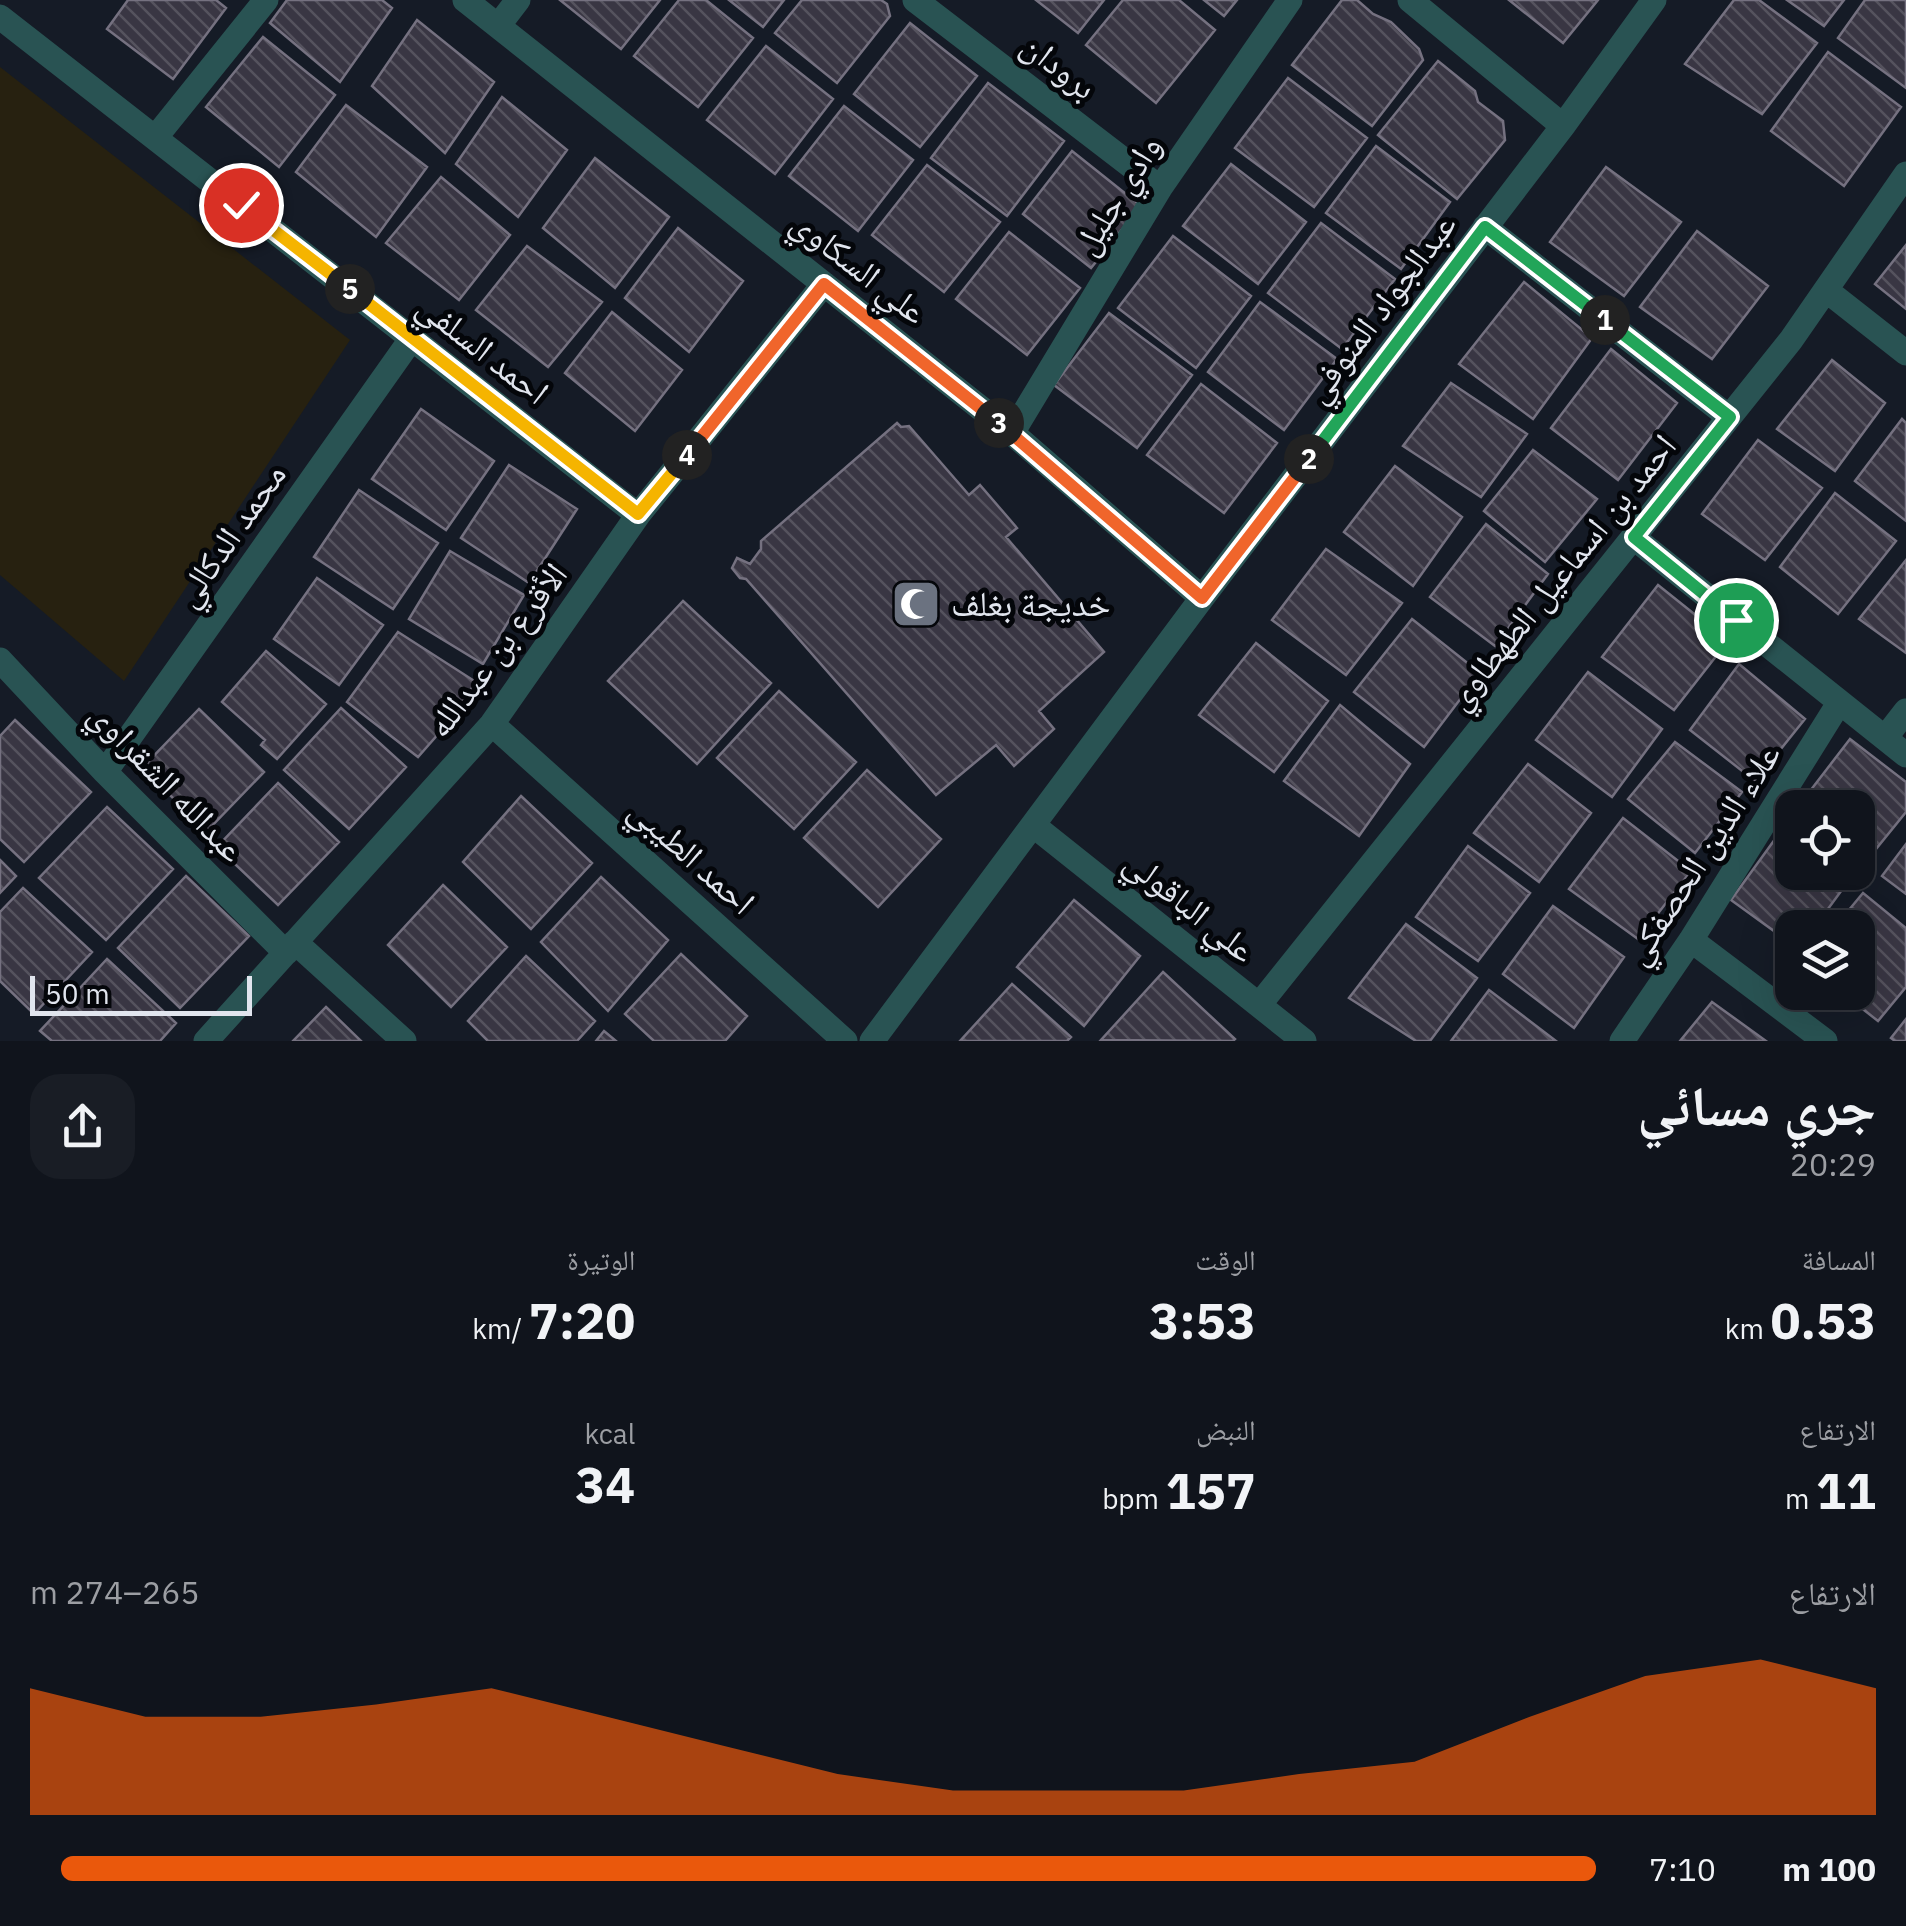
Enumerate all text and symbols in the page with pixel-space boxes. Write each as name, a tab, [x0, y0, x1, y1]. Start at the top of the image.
street label: برودان	[1013, 21, 1107, 109]
street label: وادي جليل	[1061, 126, 1176, 266]
pin	[199, 163, 284, 248]
icon: check	[214, 178, 269, 233]
street label: علي السكاوي	[779, 199, 937, 338]
street label: عبدالجواد المنوفي	[1293, 203, 1470, 415]
pin: 5	[325, 264, 375, 314]
text: 5	[342, 270, 358, 307]
street label: احمد السلفي	[405, 282, 559, 419]
pin: 1	[1580, 295, 1630, 345]
text: 1	[1597, 301, 1613, 338]
pin: 3	[974, 398, 1024, 448]
text: 3	[991, 404, 1007, 441]
street label: احمد بن اسماعيل الطهطاوي	[1435, 424, 1690, 722]
pin: 4	[662, 430, 712, 480]
pin: 2	[1284, 434, 1334, 484]
text: 4	[679, 436, 695, 473]
text: 2	[1301, 440, 1317, 477]
street label: محمد الدكالي	[163, 453, 300, 619]
street label: الأقرع بن عبدالله	[415, 553, 577, 746]
mosque icon: خديجة بغلف	[890, 578, 942, 630]
pin	[1694, 578, 1779, 663]
place label: خديجة بغلف	[951, 580, 1111, 626]
icon: arrive	[1709, 593, 1764, 648]
street label: عبدالله الشقراوي	[75, 691, 256, 875]
street label: علاء الدين الحصفكي	[1612, 734, 1795, 976]
street label: احمد الطيبي	[616, 786, 765, 928]
map controls	[1775, 790, 1875, 1010]
button: locate	[1775, 790, 1875, 890]
street label: علي الباقولي	[1112, 838, 1266, 977]
button: layers	[1775, 910, 1875, 1010]
scale bar	[30, 971, 252, 1016]
text: 50 m	[45, 975, 110, 1012]
text: جري مسائي	[1637, 1070, 1876, 1141]
button: share	[30, 1074, 135, 1179]
text: 20:29	[1790, 1143, 1876, 1185]
text: الوتيرة	[567, 1241, 635, 1278]
text: الوقت	[1195, 1241, 1256, 1278]
text: المسافة	[1802, 1241, 1876, 1278]
text: 7:20	[529, 1288, 635, 1353]
text: 3:53	[1149, 1288, 1256, 1353]
text: 0.53	[1771, 1288, 1876, 1353]
text: /km	[472, 1310, 529, 1347]
text: km	[1725, 1310, 1771, 1347]
text: النبض	[1196, 1411, 1256, 1448]
text: الارتفاع	[1800, 1411, 1876, 1448]
text: kcal	[584, 1415, 635, 1452]
text: 34	[575, 1452, 635, 1517]
text: 157	[1166, 1458, 1256, 1523]
text: 11	[1816, 1458, 1876, 1523]
text: bpm	[1102, 1480, 1166, 1517]
text: m	[1785, 1480, 1816, 1517]
text: 265–274 m	[30, 1571, 200, 1613]
text: الارتفاع	[1789, 1572, 1876, 1614]
text: 7:10	[1649, 1848, 1716, 1890]
text: 100 m	[1782, 1848, 1876, 1890]

